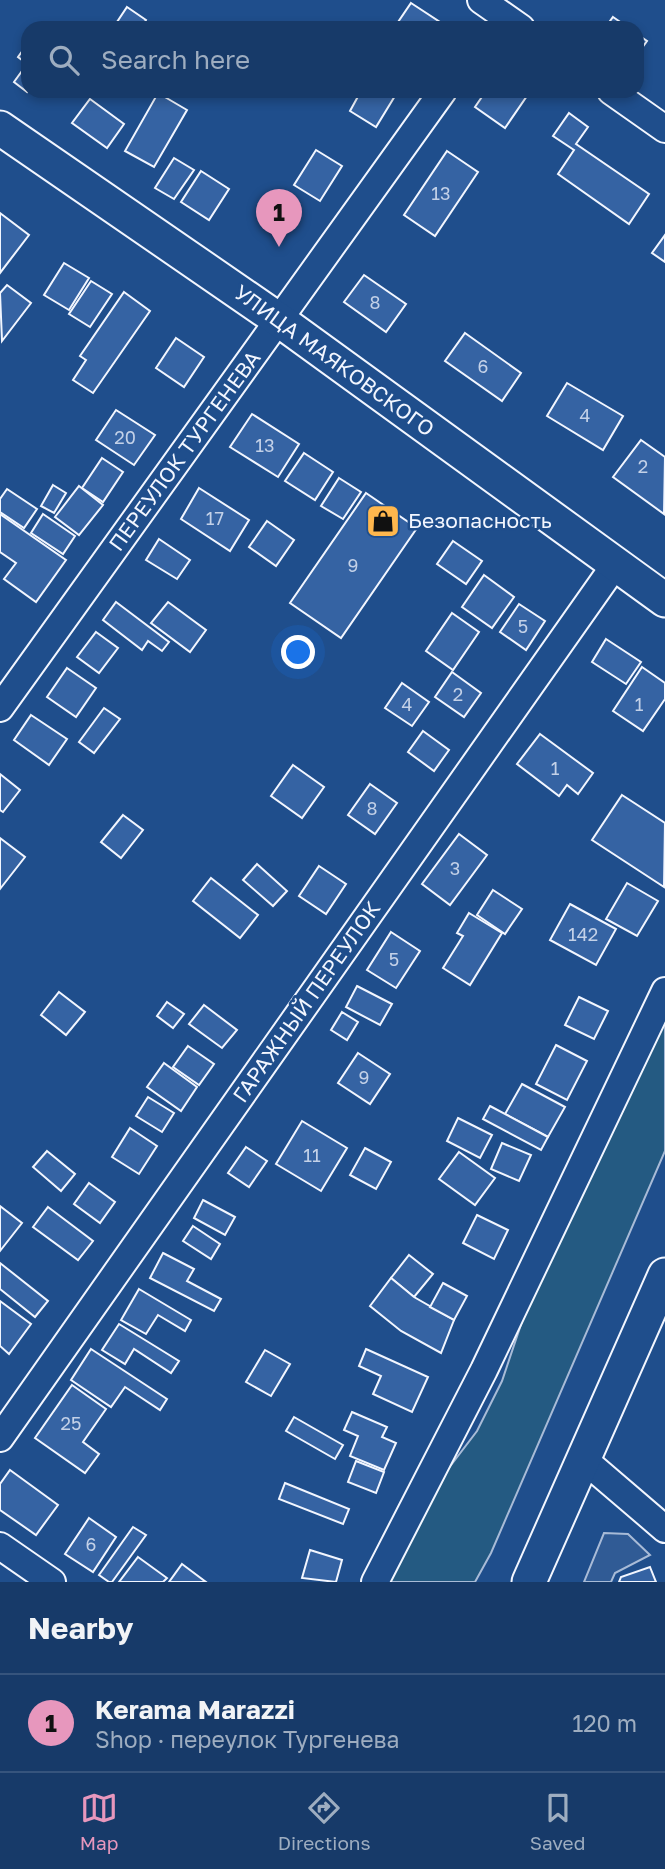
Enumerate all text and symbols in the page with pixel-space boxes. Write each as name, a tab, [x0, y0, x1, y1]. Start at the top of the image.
search box	[21, 21, 644, 98]
icon: search	[45, 41, 83, 79]
text: Search here	[101, 44, 250, 75]
house number: 13	[431, 182, 451, 204]
pin: 1	[256, 189, 302, 247]
street label: УЛИЦА МАЯКОВСКОГО	[229, 279, 440, 442]
house number: 8	[370, 291, 380, 313]
street label: ПЕРЕУЛОК ТУРГЕНЕВА	[103, 345, 266, 556]
house number: 6	[478, 355, 488, 377]
house number: 4	[580, 404, 591, 426]
house number: 20	[114, 426, 136, 448]
house number: 13	[255, 434, 275, 456]
house number: 2	[638, 455, 648, 477]
shop icon: Безопасность	[364, 502, 402, 540]
house number: 17	[206, 507, 224, 529]
place label: Безопасность	[408, 507, 552, 533]
house number: 9	[348, 554, 358, 576]
house number: 5	[518, 615, 528, 637]
your location	[281, 635, 315, 669]
house number: 2	[453, 683, 463, 705]
house number: 4	[402, 693, 413, 715]
house number: 1	[635, 693, 644, 715]
house number: 1	[551, 757, 560, 779]
house number: 8	[367, 797, 377, 819]
house number: 3	[450, 857, 460, 879]
street label: ГАРАЖНЫЙ ПЕРЕУЛОК	[227, 896, 386, 1107]
house number: 142	[568, 923, 598, 945]
house number: 5	[389, 948, 399, 970]
house number: 9	[359, 1066, 369, 1088]
house number: 11	[303, 1144, 321, 1166]
house number: 25	[61, 1412, 81, 1434]
house number: 6	[86, 1533, 96, 1555]
text: Nearby	[28, 1610, 133, 1646]
text: Kerama Marazzi	[95, 1694, 295, 1725]
text: 1	[45, 1709, 57, 1737]
text: 120 m	[572, 1709, 637, 1737]
text: Shop · переулок Тургенева	[95, 1725, 400, 1753]
tab: Map	[80, 1789, 118, 1854]
tab: Directions	[278, 1789, 371, 1854]
tab: Saved	[530, 1789, 585, 1854]

